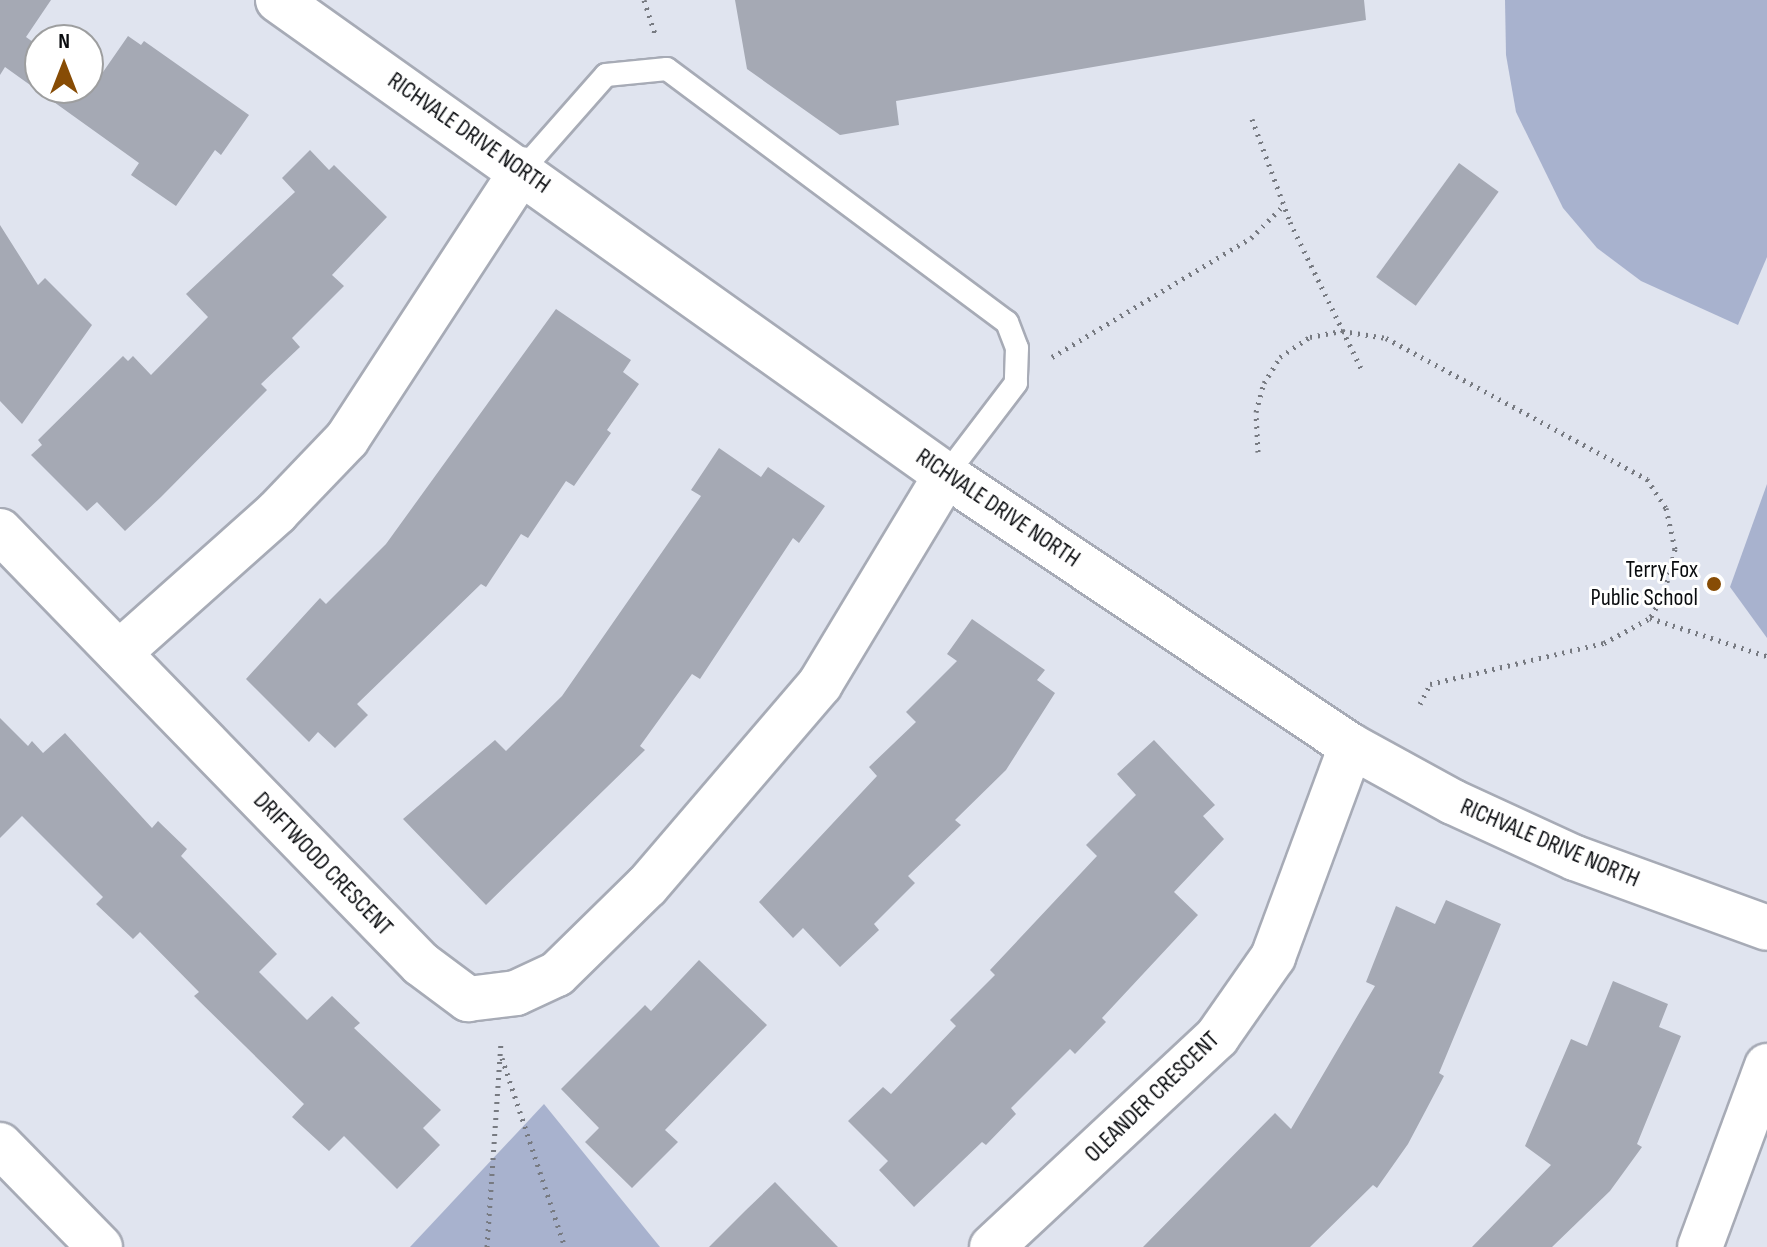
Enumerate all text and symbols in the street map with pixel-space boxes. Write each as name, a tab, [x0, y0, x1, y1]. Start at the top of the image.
north arrow	[24, 24, 104, 104]
text: N	[58, 28, 70, 55]
street label: RICHVALE DRIVE NORTH	[382, 66, 556, 200]
street label: RICHVALE DRIVE NORTH	[910, 442, 1086, 574]
place label: Terry Fox Public School	[1591, 556, 1698, 612]
marker: Terry Fox Public School	[1705, 575, 1723, 593]
street label: DRIFTWOOD CRESCENT	[247, 786, 399, 942]
street label: RICHVALE DRIVE NORTH	[1456, 792, 1644, 894]
street label: OLEANDER CRESCENT	[1079, 1026, 1225, 1168]

